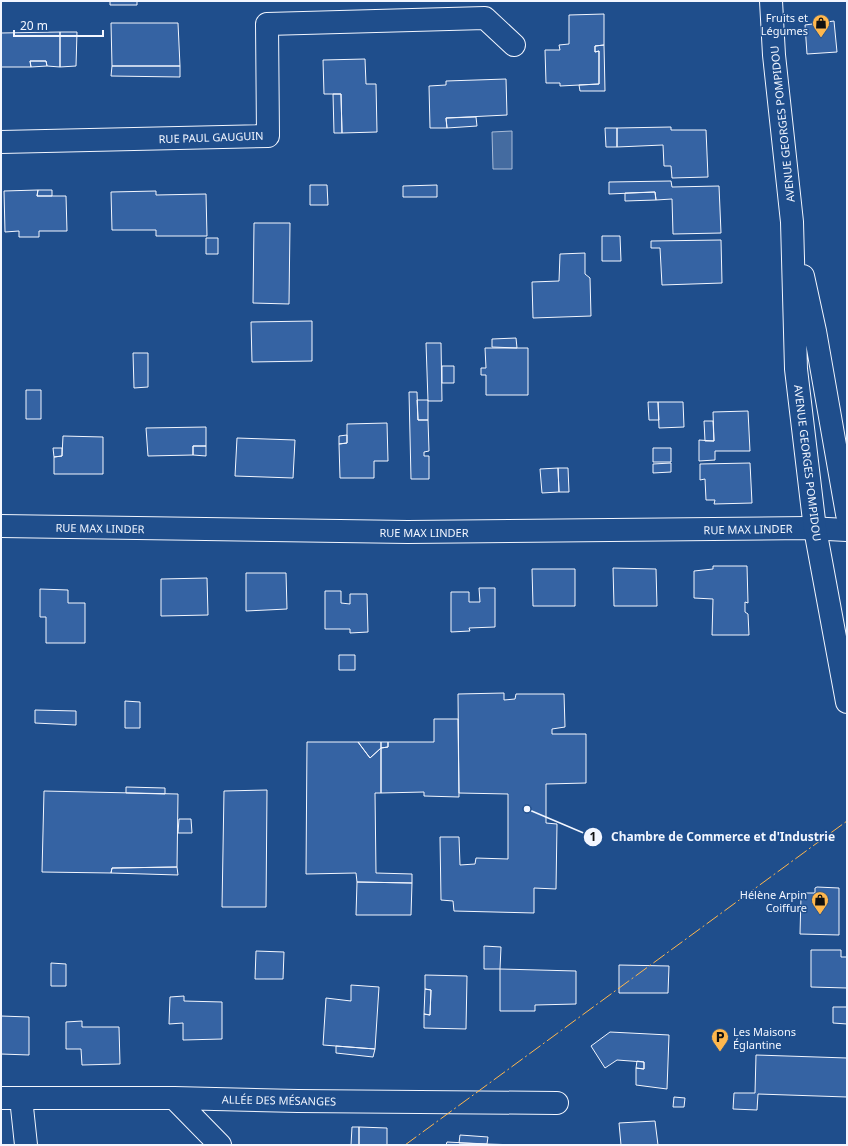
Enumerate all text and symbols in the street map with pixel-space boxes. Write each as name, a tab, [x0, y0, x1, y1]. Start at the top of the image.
place label: Fruits et Légumes	[761, 10, 808, 38]
scale bar	[14, 12, 103, 38]
shop icon: Fruits et Légumes	[811, 13, 831, 38]
text: 20 m	[20, 17, 48, 34]
street label: AVENUE GEORGES POMPIDOU	[766, 45, 798, 203]
street label: RUE PAUL GAUGUIN	[158, 128, 264, 146]
street label: AVENUE GEORGES POMPIDOU	[791, 384, 825, 542]
street label: RUE MAX LINDER	[55, 520, 145, 536]
street label: RUE MAX LINDER	[703, 521, 793, 537]
street label: RUE MAX LINDER	[379, 525, 469, 540]
callout: Chambre de Commerce et d'Industrie	[583, 825, 843, 849]
text: 1	[590, 828, 596, 845]
text: Chambre de Commerce et d'Industrie	[611, 828, 835, 845]
place label: Hélène Arpin Coiffure	[740, 887, 807, 915]
shop icon: Hélène Arpin Coiffure	[810, 890, 830, 915]
place label: Les Maisons Églantine	[733, 1024, 796, 1052]
parking icon: Les Maisons Églantine	[710, 1027, 730, 1052]
street label: ALLÉE DES MÉSANGES	[222, 1092, 336, 1108]

